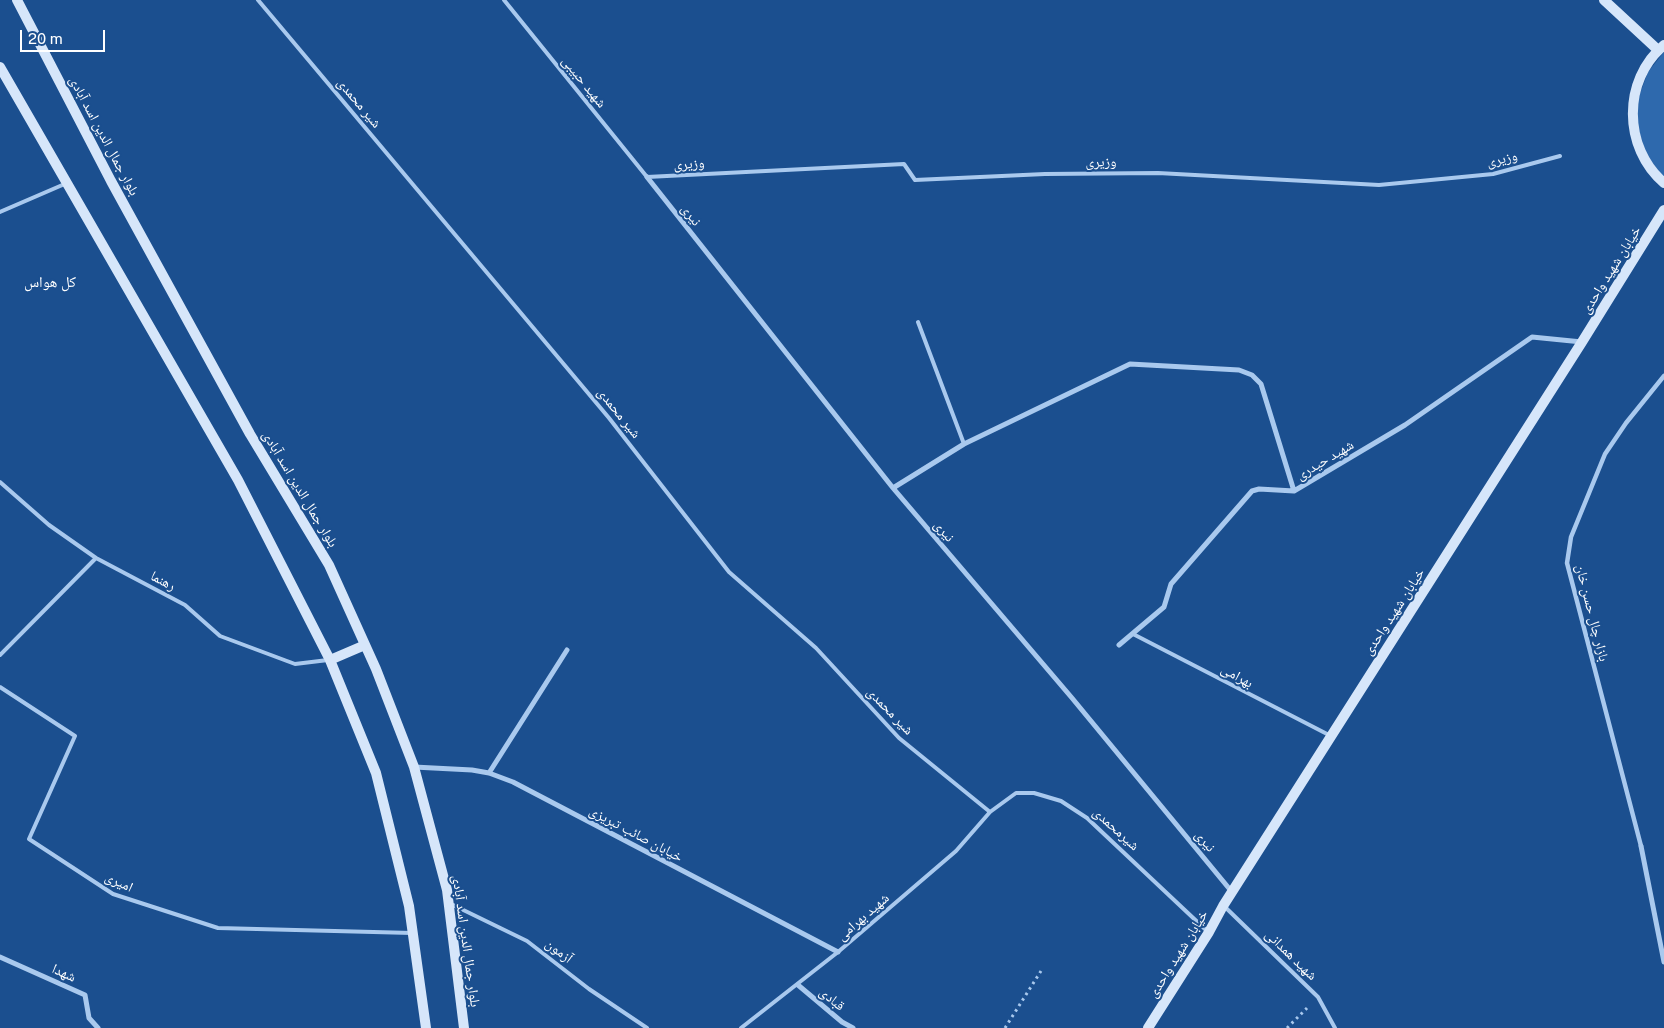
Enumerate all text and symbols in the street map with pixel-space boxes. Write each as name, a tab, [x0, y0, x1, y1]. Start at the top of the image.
scale bar	[22, 20, 108, 52]
text: 20 m	[28, 30, 63, 47]
street label: شهید حبیبی	[558, 53, 610, 111]
street label: بلوار جمال الدین اسد آبادی	[65, 73, 143, 199]
street label: شیر محمدی	[333, 75, 385, 131]
street label: وزیری	[1485, 147, 1519, 171]
street label: وزیری	[1085, 153, 1117, 171]
street label: وزیری	[673, 155, 705, 173]
street label: نیری	[677, 201, 705, 229]
street label: خیابان شهید واحدی	[1577, 223, 1645, 317]
district label: کل هواس	[24, 273, 76, 291]
street label: شیر محمدی	[594, 384, 644, 442]
street label: بلوار جمال الدین اسد آبادی	[259, 428, 341, 550]
street label: شهید حیدری	[1293, 436, 1357, 484]
street label: نیری	[930, 517, 958, 545]
street label: بازار چال حسن خان	[1572, 563, 1612, 663]
street label: خیابان شهید واحدی	[1360, 565, 1428, 659]
street label: رهنما	[148, 567, 178, 595]
street label: بهرامی	[1218, 660, 1256, 692]
street label: شیر محمدی	[863, 684, 917, 738]
street label: خیابان صائب تبریزی	[586, 802, 686, 866]
street label: شیرمحمدی	[1089, 804, 1143, 854]
street label: نیری	[1191, 827, 1219, 855]
street label: امیری	[102, 868, 136, 896]
street label: بلوار جمال الدین اسد آبادی	[448, 874, 484, 1008]
street label: شهید بهرامی	[833, 890, 893, 944]
street label: خیابان شهید واحدی	[1144, 907, 1212, 1001]
street label: شهید همدانی	[1261, 926, 1321, 984]
street label: آزمون	[542, 935, 576, 967]
street label: شهدا	[49, 960, 79, 986]
street label: قبادی	[816, 984, 848, 1014]

